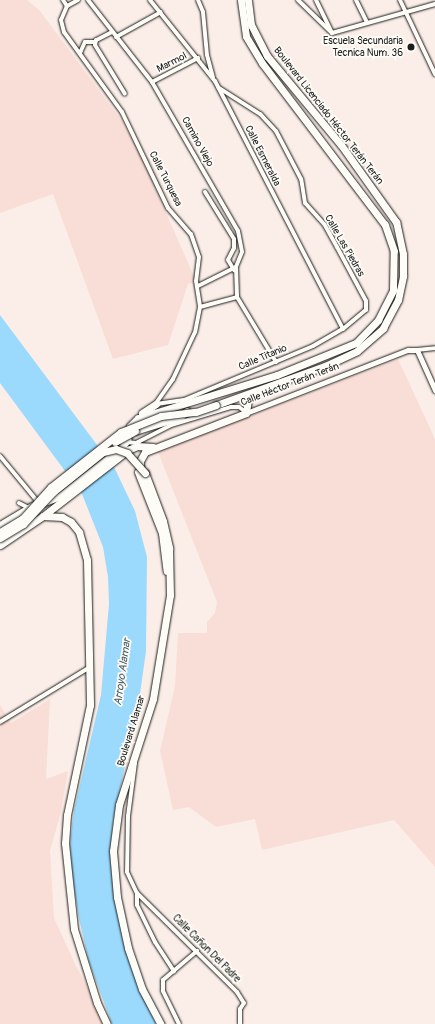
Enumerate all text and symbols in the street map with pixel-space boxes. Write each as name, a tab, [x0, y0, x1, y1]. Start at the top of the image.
place label: Escuela Secundaria Tecnica Num. 36	[323, 35, 403, 58]
marker: Escuela Secundaria Tecnica Num. 36	[406, 42, 416, 52]
street label: Boulevard Licenciado Héctor Terán Terán	[271, 45, 385, 187]
street label: Marmol	[155, 50, 189, 76]
street label: Camino Viejo	[178, 115, 216, 169]
street label: Calle Esmeralda	[242, 124, 282, 188]
street label: Calle Turquesa	[146, 149, 184, 209]
street label: Calle Las Piedras	[321, 213, 367, 279]
street label: Calle Titanio	[237, 342, 289, 374]
street label: Calle Héctor Terán Terán	[239, 361, 341, 409]
water label: Arroyo Alamar	[112, 638, 134, 706]
street label: Boulevard Alamar	[116, 694, 148, 768]
street label: Calle Cañon Del Padre	[170, 913, 242, 985]

